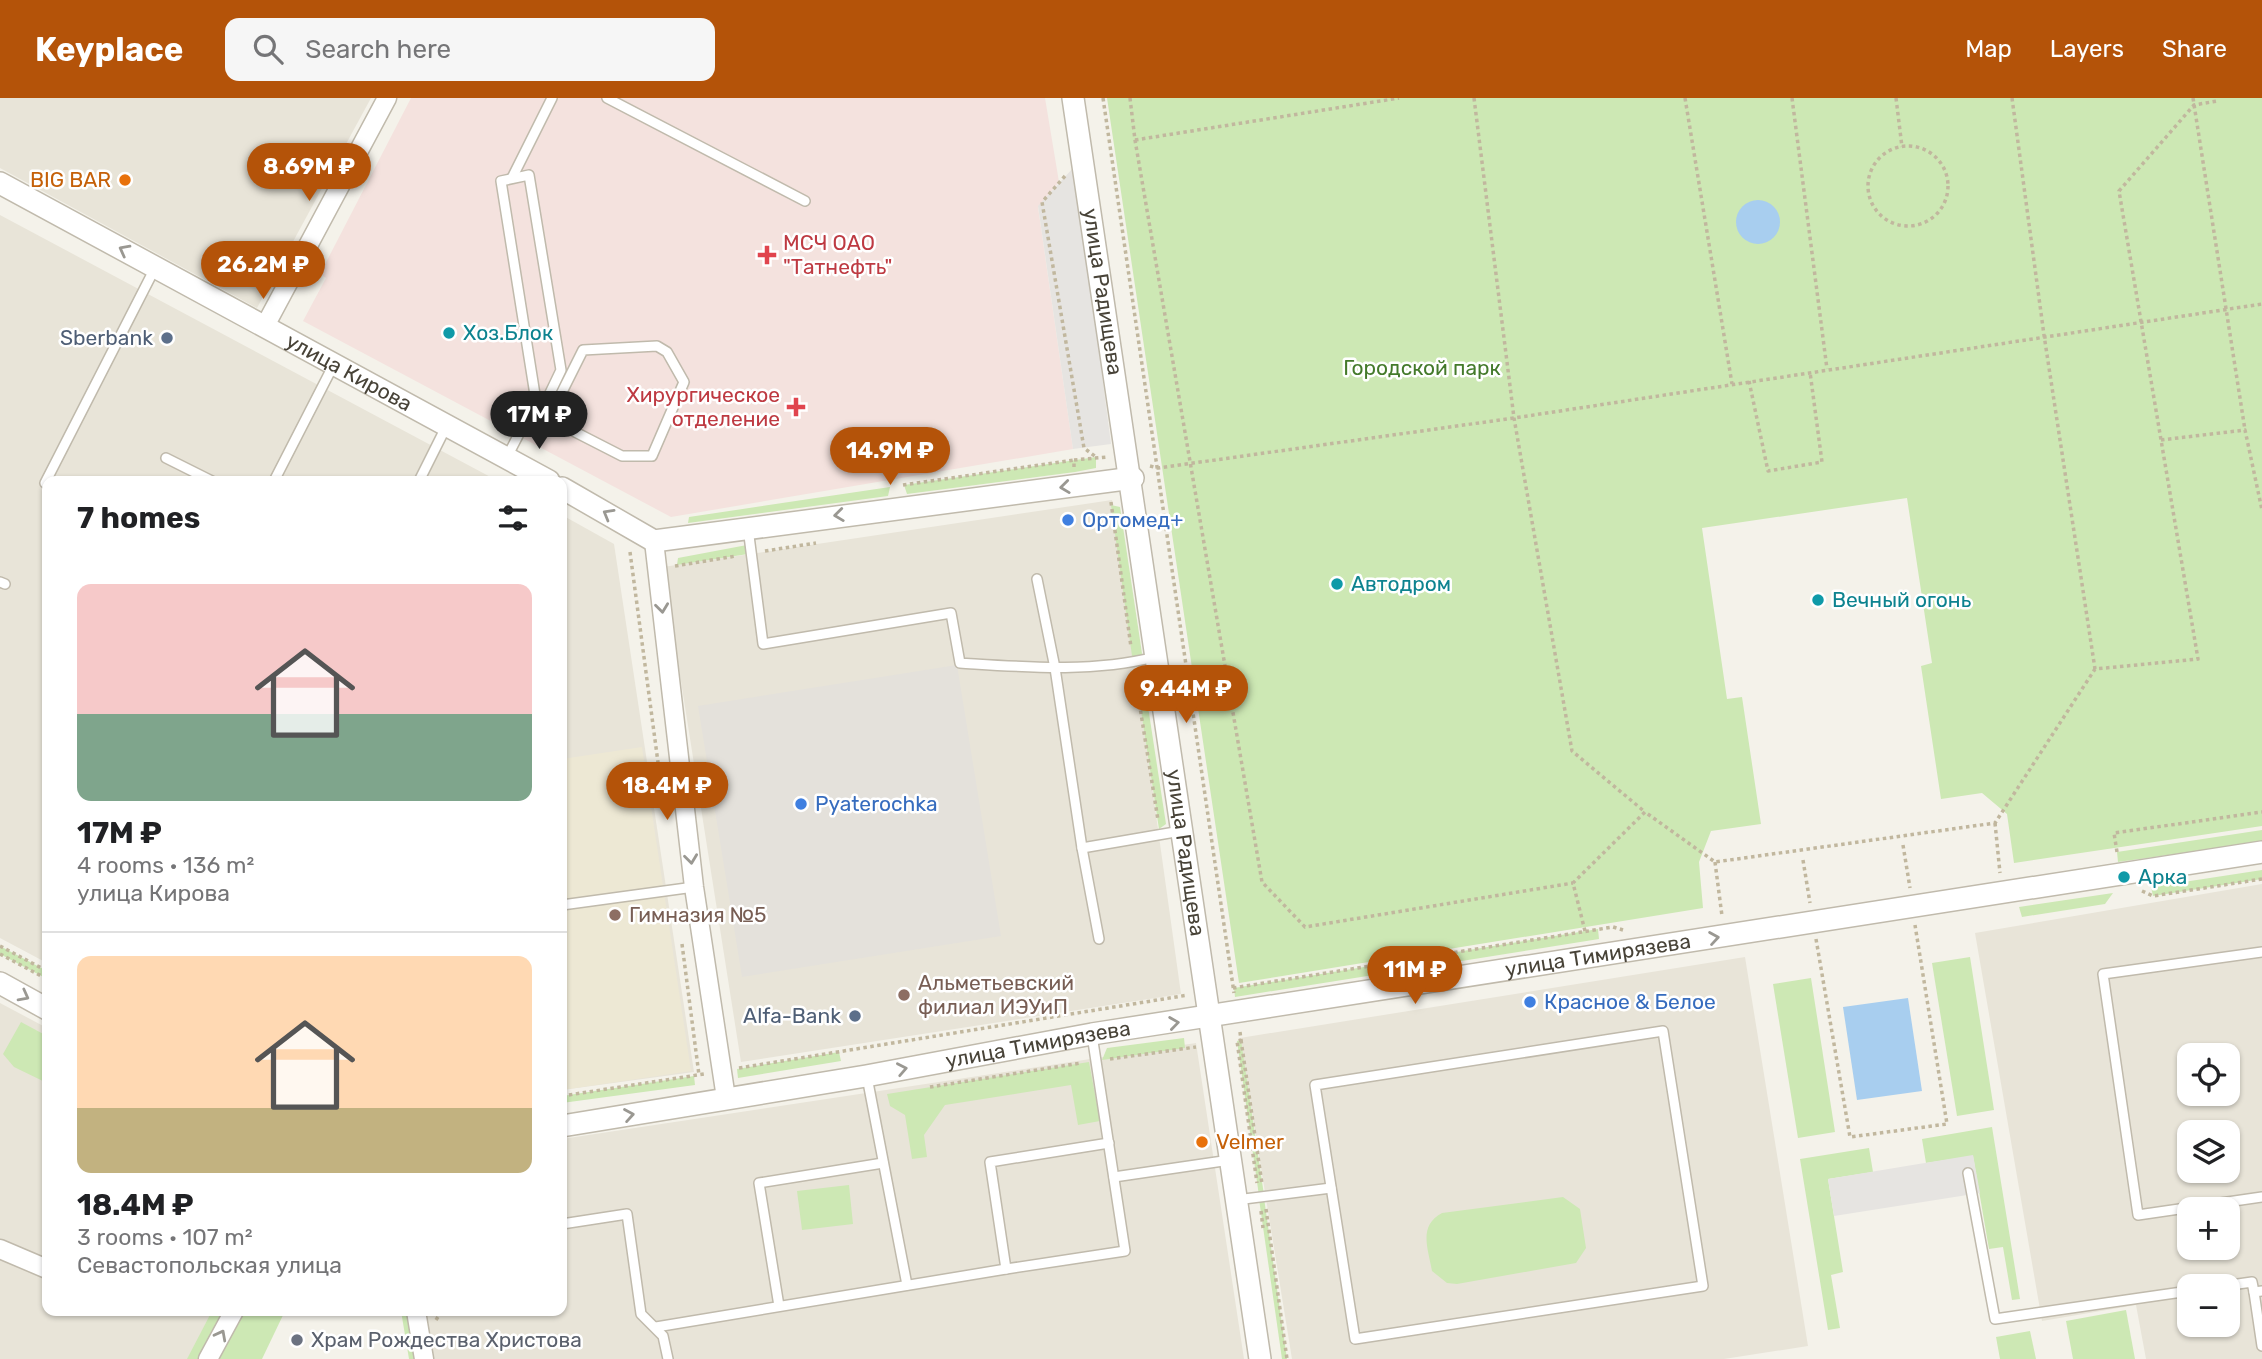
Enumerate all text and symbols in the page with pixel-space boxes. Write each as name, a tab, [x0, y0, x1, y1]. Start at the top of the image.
search box	[225, 18, 715, 81]
text: Keyplace	[35, 30, 183, 69]
icon: search	[249, 30, 287, 68]
text: Search here	[305, 34, 451, 65]
text: Map	[1965, 35, 2012, 63]
text: Layers	[2050, 35, 2124, 63]
text: Share	[2162, 35, 2227, 63]
pin: 8.69M ₽	[244, 144, 374, 203]
text: 8.69M ₽	[263, 152, 355, 180]
place label: BIG BAR	[30, 167, 111, 192]
marker: BIG BAR	[117, 172, 133, 188]
street label: улица Радищева	[1078, 207, 1128, 377]
place label: МСЧ ОАО "Татнефть"	[783, 230, 892, 279]
pin: 26.2M ₽	[198, 242, 328, 301]
one-way arrow	[119, 244, 131, 258]
marker: МСЧ ОАО "Татнефть"	[757, 245, 777, 265]
text: 26.2M ₽	[217, 250, 309, 278]
place label: Хоз.Блок	[463, 320, 553, 345]
place label: Sberbank	[60, 325, 153, 350]
marker: Хоз.Блок	[441, 325, 457, 341]
street label: улица Кирова	[282, 328, 417, 416]
marker: Sberbank	[159, 330, 175, 346]
park label: Городской парк	[1343, 355, 1501, 380]
place label: Хирургическое отделение	[627, 382, 780, 431]
pin: 17M ₽	[490, 392, 588, 451]
marker: Хирургическое отделение	[786, 397, 806, 417]
text: 17M ₽	[506, 400, 572, 428]
pin: 14.9M ₽	[825, 428, 955, 487]
text: 14.9M ₽	[846, 436, 934, 464]
one-way arrow	[1059, 479, 1071, 494]
icon: filters	[494, 499, 532, 537]
text: 7 homes	[77, 500, 200, 536]
one-way arrow	[834, 507, 845, 522]
place label: Ортомед+	[1082, 507, 1183, 532]
one-way arrow	[602, 509, 615, 522]
marker: Ортомед+	[1060, 512, 1076, 528]
place label: Автодром	[1351, 571, 1451, 596]
marker: Автодром	[1329, 576, 1345, 592]
place label: Вечный огонь	[1832, 587, 1971, 612]
marker: Вечный огонь	[1810, 592, 1826, 608]
one-way arrow	[654, 603, 669, 614]
icon: home	[242, 630, 368, 756]
pin: 9.44M ₽	[1121, 666, 1251, 725]
text: 9.44M ₽	[1140, 674, 1232, 702]
pin: 18.4M ₽	[602, 762, 732, 822]
street label: улица Радищева	[1162, 767, 1211, 938]
text: 18.4M ₽	[622, 771, 712, 799]
place label: Pyaterochka	[815, 791, 938, 816]
marker: Pyaterochka	[793, 796, 809, 812]
text: 17M ₽	[77, 815, 162, 851]
text: 4 rooms · 136 m²	[77, 851, 254, 879]
one-way arrow	[684, 853, 699, 864]
place label: Арка	[2138, 864, 2187, 889]
marker: Арка	[2116, 869, 2132, 885]
text: улица Кирова	[77, 879, 230, 907]
place label: Гимназия №5	[629, 902, 767, 927]
marker: Гимназия №5	[607, 907, 623, 923]
street label: улица Тимирязева	[1503, 928, 1692, 982]
one-way arrow	[1708, 931, 1719, 946]
pin: 11M ₽	[1366, 946, 1464, 1006]
text: 11M ₽	[1383, 955, 1447, 983]
place label: Альметьевский филиал ИЭУиП	[918, 970, 1074, 1019]
marker: Альметьевский филиал ИЭУиП	[896, 987, 912, 1003]
one-way arrow	[16, 988, 29, 1001]
place label: Красное & Белое	[1544, 989, 1716, 1014]
marker: Красное & Белое	[1522, 994, 1538, 1010]
icon: home	[242, 1002, 368, 1128]
place label: Alfa-Bank	[743, 1003, 841, 1028]
marker: Alfa-Bank	[847, 1008, 863, 1024]
street label: улица Тимирязева	[943, 1015, 1132, 1073]
one-way arrow	[1168, 1015, 1180, 1030]
map controls	[2177, 1043, 2240, 1337]
button: locate	[2177, 1043, 2240, 1106]
one-way arrow	[896, 1063, 908, 1078]
one-way arrow	[623, 1108, 635, 1123]
button: layers	[2177, 1120, 2240, 1183]
place label: Velmer	[1216, 1129, 1284, 1154]
marker: Velmer	[1194, 1134, 1210, 1150]
text: 18.4M ₽	[77, 1187, 194, 1223]
button: +	[2177, 1197, 2240, 1260]
text: 3 rooms · 107 m²	[77, 1223, 253, 1251]
text: Севастопольская улица	[77, 1251, 342, 1279]
button: −	[2177, 1274, 2240, 1337]
place label: Храм Рождества Христова	[311, 1327, 582, 1352]
one-way arrow	[213, 1330, 226, 1342]
marker: Храм Рождества Христова	[289, 1332, 305, 1348]

